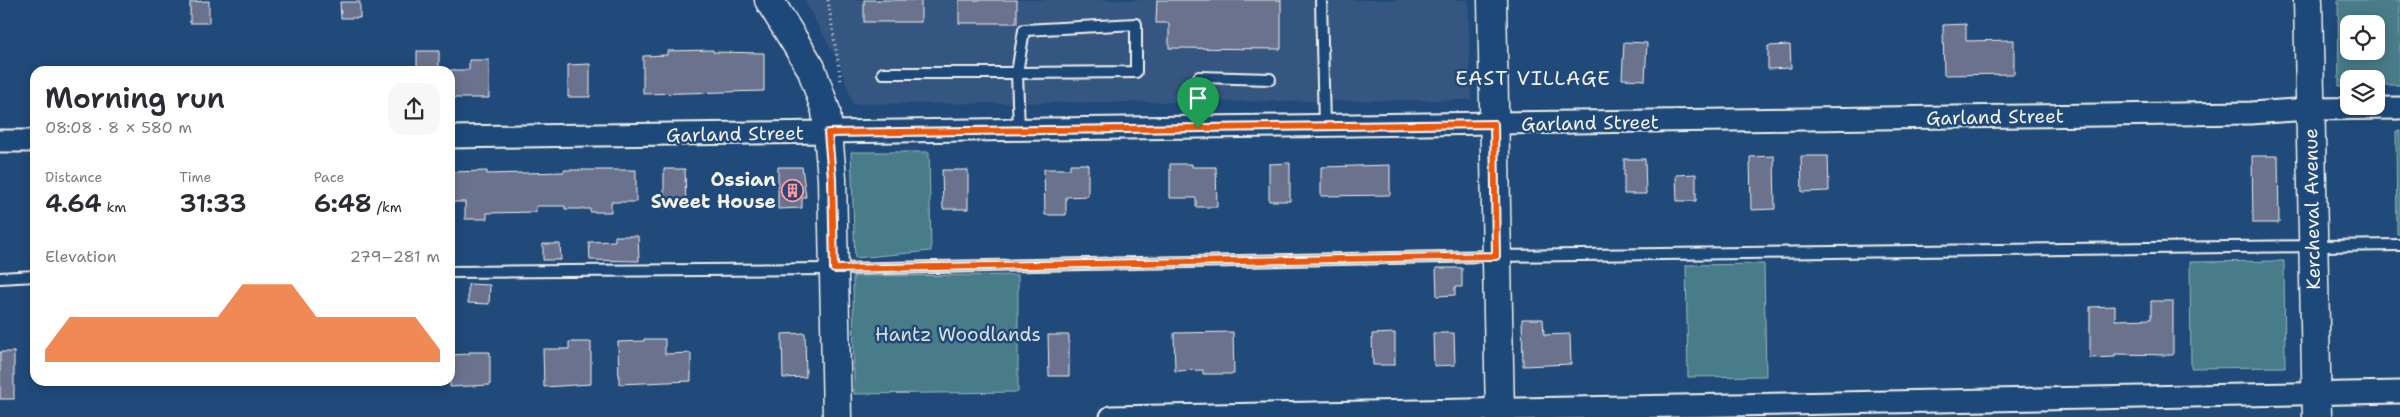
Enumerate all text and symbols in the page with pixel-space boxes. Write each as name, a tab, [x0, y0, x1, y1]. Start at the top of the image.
map controls	[2340, 15, 2385, 115]
button: locate	[2340, 15, 2385, 60]
district label: EAST VILLAGE	[1455, 65, 1611, 91]
button: layers	[2340, 70, 2385, 115]
pin	[1177, 77, 1219, 128]
text: Morning run	[45, 79, 225, 117]
button: share	[388, 83, 440, 135]
icon: arrive	[1184, 84, 1212, 112]
street label: Garland Street	[1926, 103, 2064, 131]
street label: Garland Street	[1521, 109, 1659, 137]
text: 08:08 · 8 × 580 m	[45, 117, 192, 138]
street label: Garland Street	[666, 120, 804, 148]
street label: Kercheval Avenue	[2298, 128, 2326, 290]
place label: Ossian Sweet House	[651, 167, 776, 214]
text: Distance	[45, 168, 102, 186]
text: Time	[179, 168, 211, 186]
text: Pace	[314, 168, 344, 186]
building icon: Ossian Sweet House	[780, 178, 804, 202]
text: 4.64	[45, 186, 102, 220]
text: 31:33	[179, 186, 247, 220]
text: 6:48	[314, 186, 372, 220]
text: km	[102, 198, 126, 216]
text: /km	[372, 198, 402, 216]
text: Elevation	[45, 246, 117, 267]
text: 279–281 m	[350, 246, 440, 267]
park label: Hantz Woodlands	[875, 322, 1041, 347]

